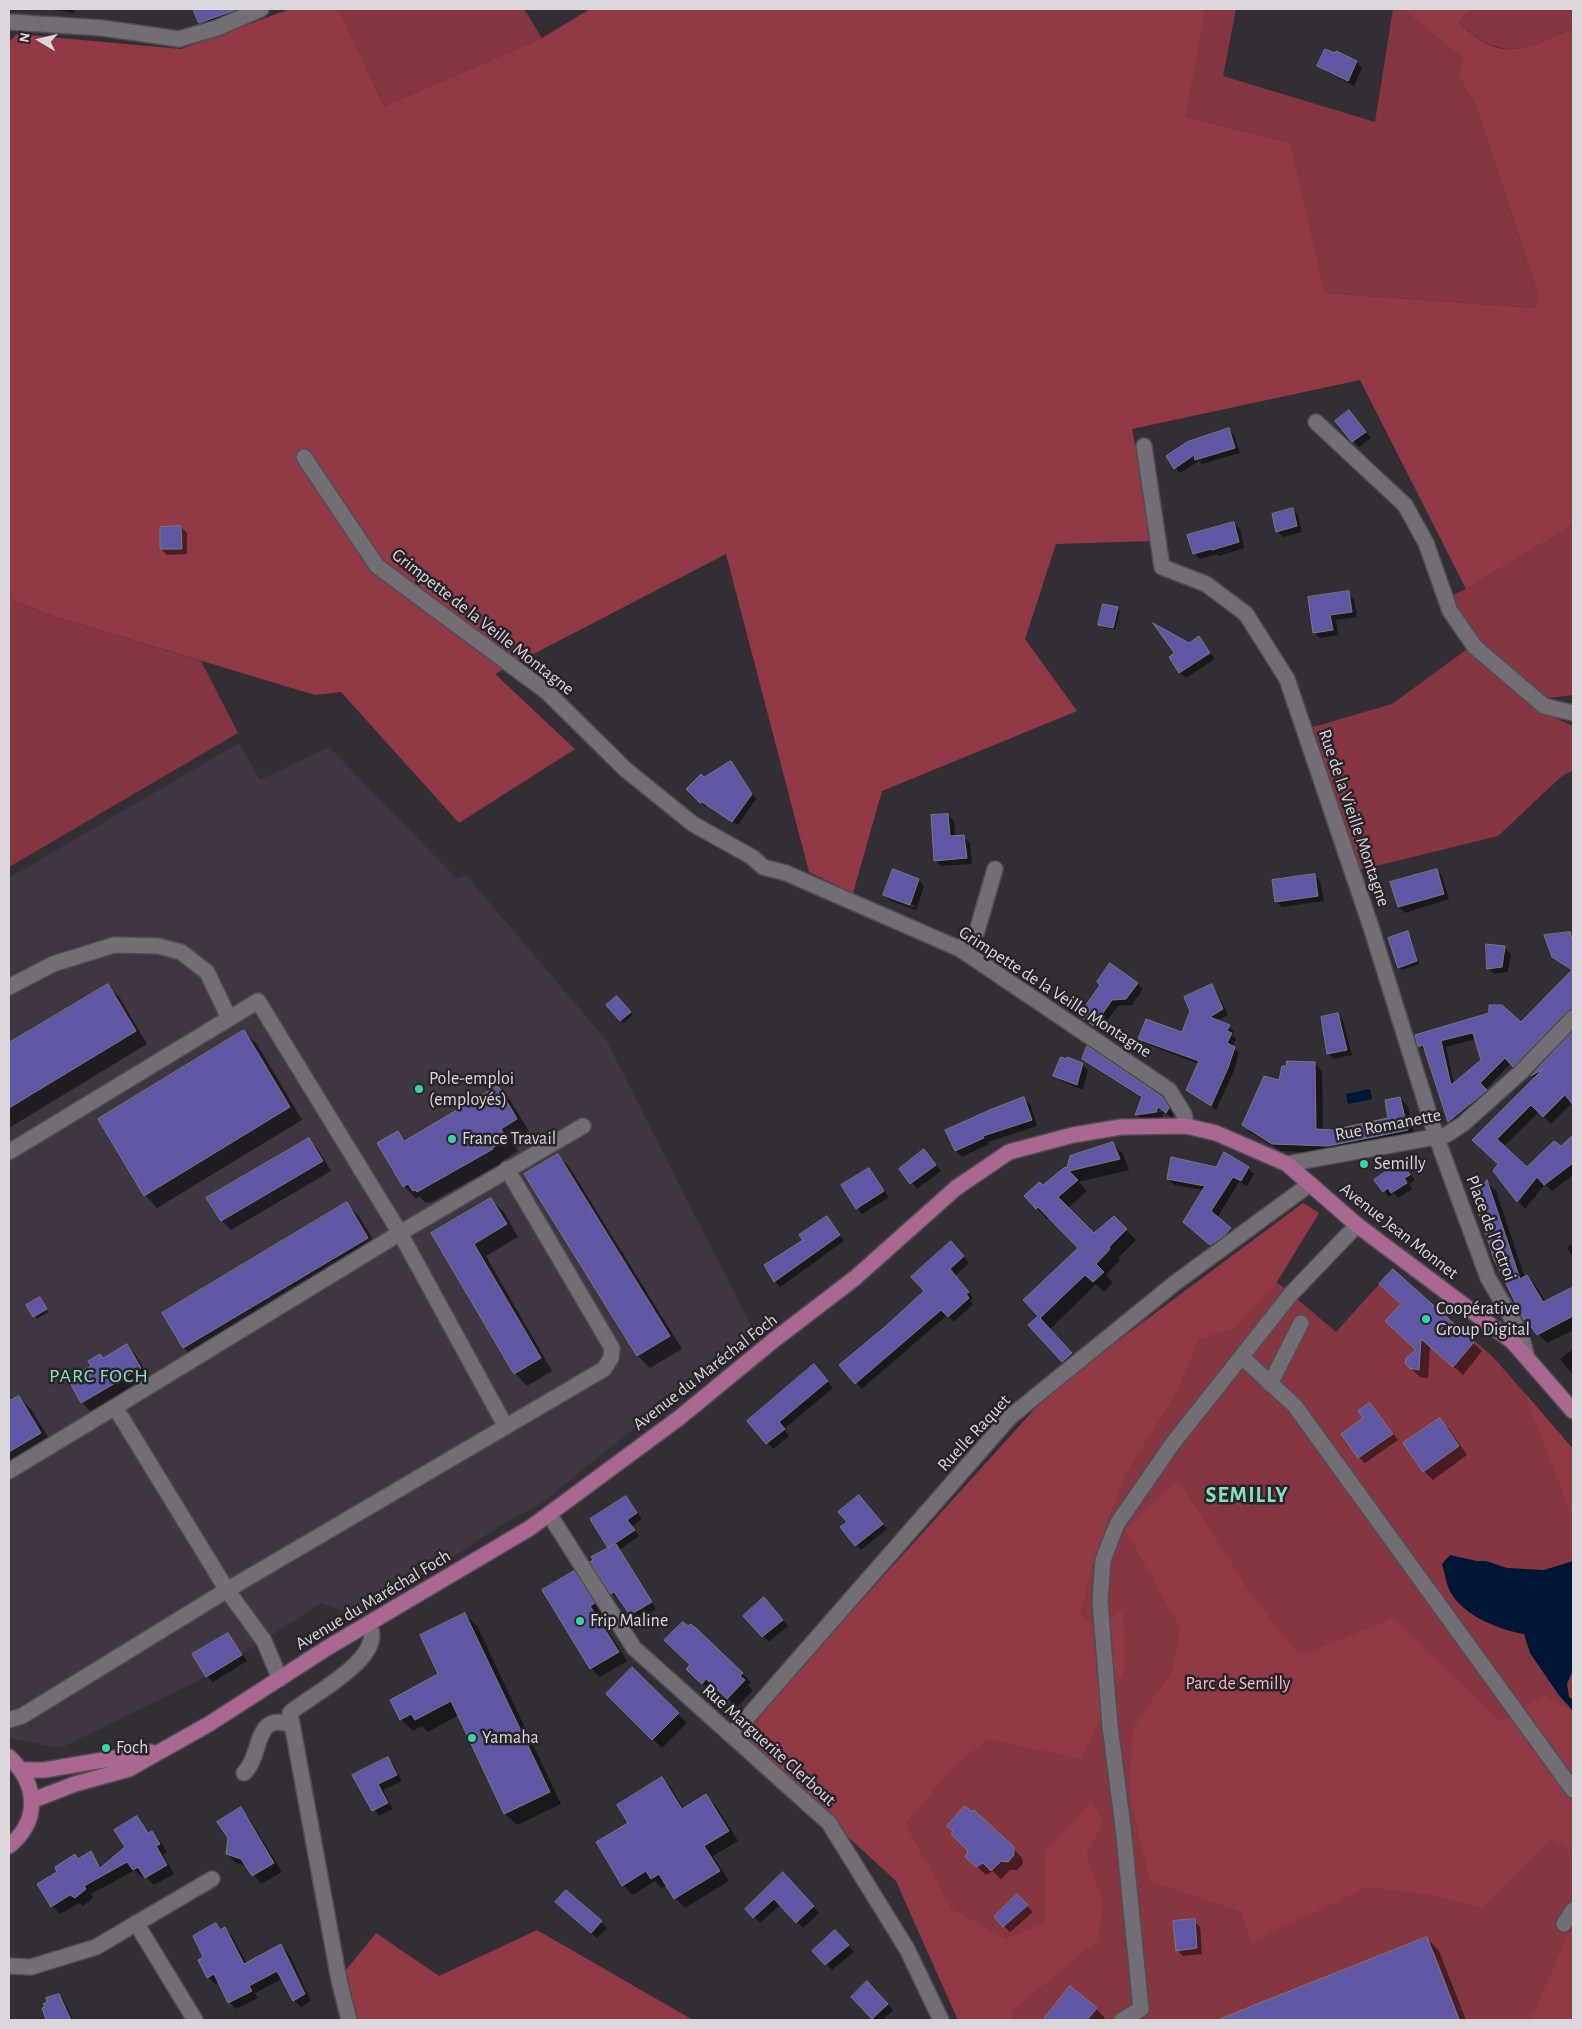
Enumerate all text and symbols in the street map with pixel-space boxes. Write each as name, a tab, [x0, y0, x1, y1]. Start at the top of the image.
north arrow	[15, 15, 65, 65]
text: N	[18, 32, 33, 44]
street label: Grimpette de la Veille Montagne	[387, 544, 579, 700]
street label: Rue de la Vieille Montagne	[1314, 727, 1394, 909]
street label: Grimpette de la Veille Montagne	[954, 921, 1156, 1063]
place label: Pole-emploi (employés)	[429, 1068, 514, 1110]
marker: Pole-emploi (employés)	[413, 1083, 425, 1095]
street label: Rue Romanette	[1333, 1104, 1443, 1146]
place label: France Travail	[462, 1128, 556, 1150]
marker: France Travail	[446, 1133, 458, 1145]
place label: Semilly	[1374, 1153, 1426, 1175]
marker: Semilly	[1358, 1158, 1370, 1170]
street label: Place de l'Octroi	[1461, 1172, 1521, 1284]
street label: Avenue Jean Monnet	[1336, 1178, 1462, 1284]
place label: Coopérative Group Digital	[1436, 1298, 1530, 1340]
street label: Avenue du Maréchal Foch	[628, 1309, 782, 1435]
marker: Coopérative Group Digital	[1420, 1313, 1432, 1325]
district label: PARC FOCH	[48, 1364, 150, 1388]
street label: Ruelle Raquet	[933, 1390, 1015, 1476]
district label: SEMILLY	[1205, 1482, 1289, 1508]
street label: Avenue du Maréchal Foch	[291, 1545, 455, 1655]
place label: Frip Maline	[590, 1610, 668, 1632]
marker: Frip Maline	[574, 1615, 586, 1627]
park label: Parc de Semilly	[1185, 1673, 1291, 1695]
street label: Rue Marguerite Clerbout	[698, 1679, 840, 1811]
place label: Yamaha	[482, 1727, 539, 1749]
marker: Yamaha	[466, 1732, 478, 1744]
place label: Foch	[116, 1737, 148, 1759]
marker: Foch	[100, 1742, 112, 1754]

